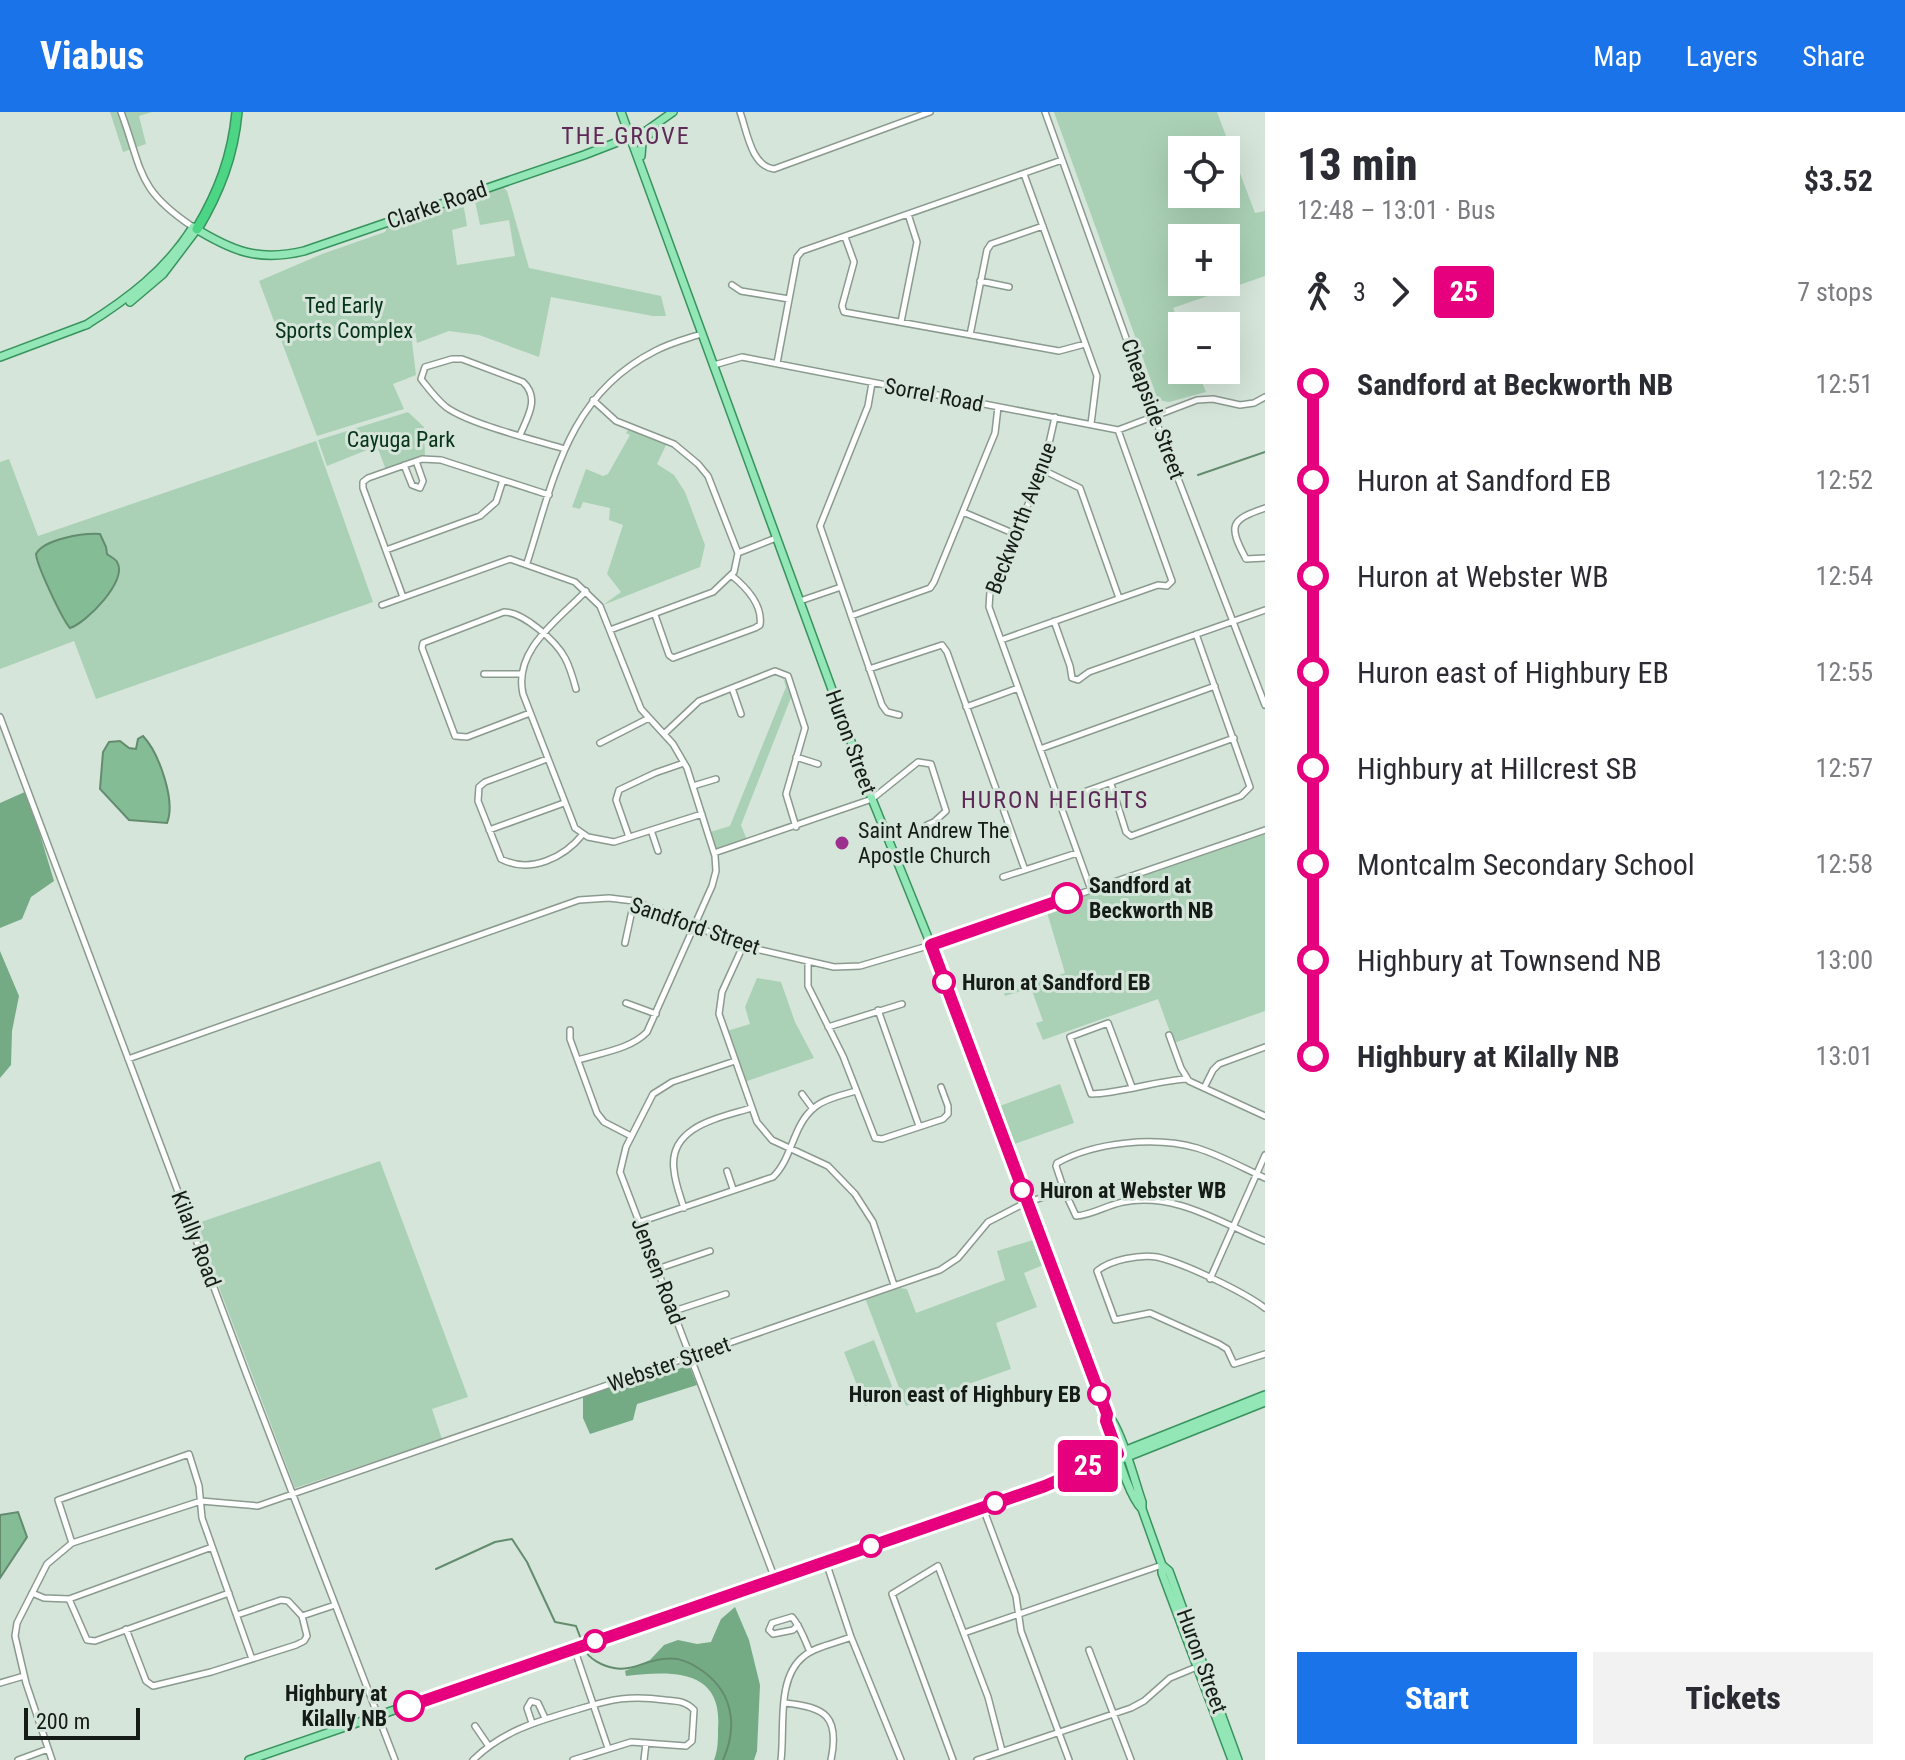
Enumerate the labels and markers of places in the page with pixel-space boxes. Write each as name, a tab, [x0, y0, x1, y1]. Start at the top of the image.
place label: Saint Andrew The Apostle Church	[858, 818, 1010, 868]
marker: Saint Andrew The Apostle Church	[833, 834, 851, 852]
place label: Sandford at Beckworth NB	[1089, 873, 1214, 923]
marker: Sandford at Beckworth NB	[1052, 883, 1082, 913]
place label: Huron at Sandford EB	[962, 970, 1151, 995]
marker: Huron at Sandford EB	[933, 971, 955, 993]
place label: Huron at Webster WB	[1040, 1178, 1226, 1203]
marker: Huron at Webster WB	[1011, 1179, 1033, 1201]
place label: Huron east of Highbury EB	[849, 1382, 1081, 1407]
marker: Huron east of Highbury EB	[1088, 1383, 1110, 1405]
unlabelled marker	[984, 1492, 1006, 1514]
unlabelled marker	[860, 1535, 882, 1557]
unlabelled marker	[584, 1630, 606, 1652]
place label: Highbury at Kilally NB	[285, 1681, 387, 1731]
marker: Highbury at Kilally NB	[394, 1691, 424, 1721]

